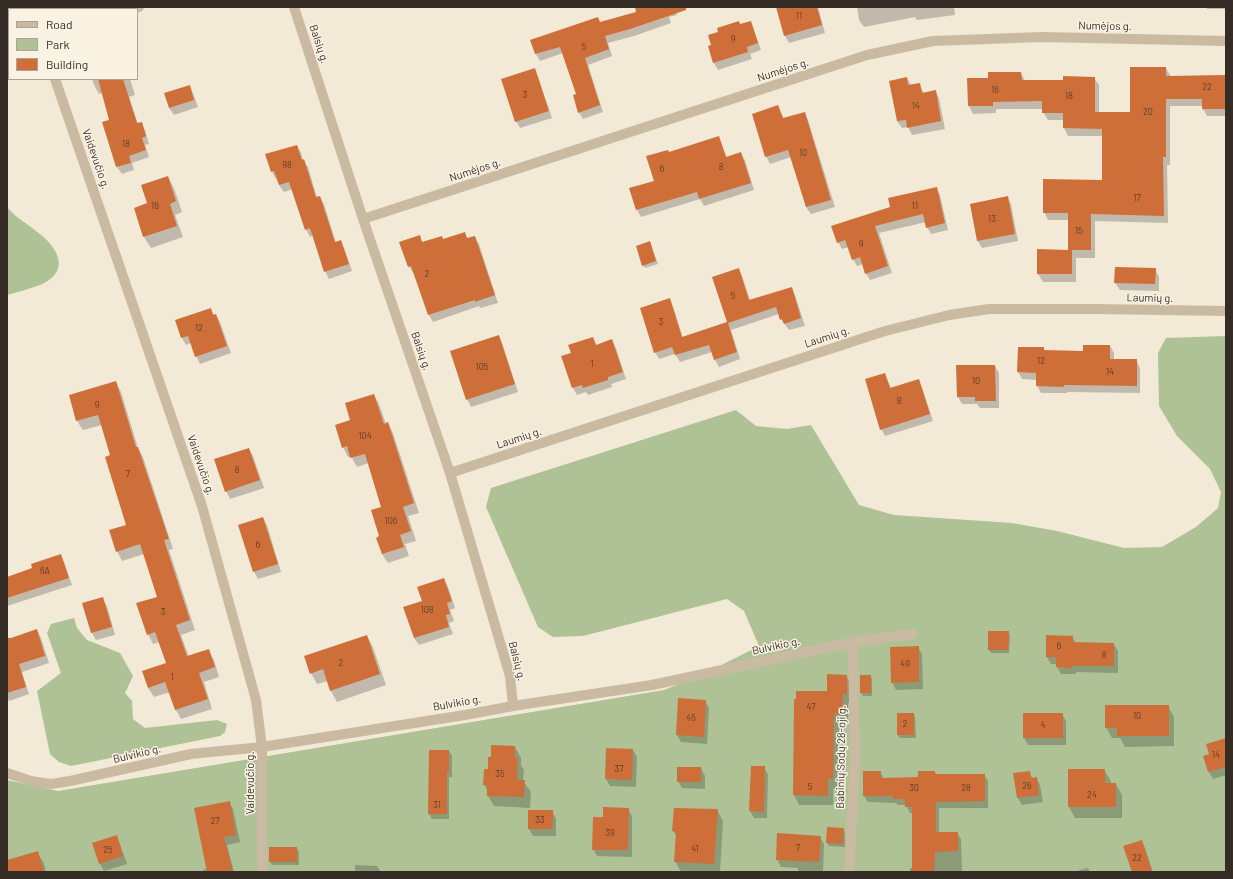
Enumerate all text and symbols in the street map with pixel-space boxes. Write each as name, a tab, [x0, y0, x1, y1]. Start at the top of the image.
legend	[8, 8, 138, 80]
house number: 11	[796, 11, 802, 21]
text: Road	[46, 17, 73, 31]
street label: Numėjos g.	[1078, 19, 1132, 33]
street label: Balsių g.	[307, 23, 331, 65]
house number: 9	[731, 34, 735, 44]
text: Park	[46, 37, 70, 51]
house number: 5	[582, 42, 586, 52]
street label: Numėjos g.	[756, 55, 810, 85]
text: Building	[46, 57, 88, 71]
house number: 22	[1202, 82, 1212, 92]
house number: 16	[991, 85, 999, 95]
house number: 3	[523, 90, 527, 100]
house number: 18	[1065, 91, 1073, 101]
house number: 14	[912, 101, 920, 111]
house number: 20	[1143, 107, 1153, 117]
street label: Vaidevučio g.	[80, 127, 112, 191]
house number: 18	[122, 139, 130, 149]
house number: 10	[799, 148, 807, 158]
street label: Numėjos g.	[448, 155, 502, 185]
house number: 98	[282, 160, 292, 170]
house number: 8	[719, 162, 723, 172]
house number: 6	[660, 164, 664, 174]
house number: 17	[1133, 193, 1141, 203]
house number: 16	[151, 201, 159, 211]
house number: 11	[912, 201, 918, 211]
house number: 13	[988, 214, 996, 224]
house number: 15	[1075, 226, 1083, 236]
house number: 9	[859, 239, 863, 249]
house number: 2	[425, 269, 429, 279]
house number: 5	[731, 291, 735, 301]
street label: Laumių g.	[1127, 291, 1173, 305]
house number: 3	[659, 317, 663, 327]
house number: 12	[195, 323, 203, 333]
street label: Laumių g.	[803, 324, 851, 350]
street label: Balsių g.	[408, 330, 434, 372]
house number: 12	[1037, 356, 1045, 366]
house number: 1	[590, 359, 594, 369]
house number: 105	[476, 362, 488, 372]
house number: 14	[1106, 367, 1114, 377]
house number: 10	[972, 376, 980, 386]
house number: 8	[897, 396, 901, 406]
house number: 9	[95, 400, 99, 410]
street label: Laumių g.	[495, 425, 543, 451]
house number: 104	[358, 431, 372, 441]
street label: Vaidevučio g.	[185, 433, 217, 497]
house number: 8	[235, 465, 239, 475]
house number: 7	[126, 469, 130, 479]
house number: 106	[385, 516, 397, 526]
house number: 6	[256, 540, 260, 550]
house number: 6A	[40, 566, 50, 576]
house number: 108	[421, 605, 433, 615]
house number: 3	[161, 607, 165, 617]
street label: Bulvikio g.	[751, 634, 801, 658]
street label: Balsių g.	[506, 640, 528, 682]
house number: 6	[1057, 641, 1061, 651]
house number: 8	[1102, 650, 1106, 660]
house number: 2	[339, 658, 343, 668]
house number: 49	[900, 659, 910, 669]
house number: 1	[170, 672, 174, 682]
street label: Bulvikio g.	[432, 692, 482, 714]
house number: 47	[807, 702, 815, 712]
street label: Babinių Sodų 28-oji g.	[833, 705, 849, 809]
house number: 10	[1133, 711, 1141, 721]
house number: 45	[686, 713, 696, 723]
house number: 2	[903, 719, 907, 729]
house number: 4	[1041, 720, 1045, 730]
street label: Bulvikio g.	[112, 742, 162, 766]
house number: 14	[1212, 750, 1220, 760]
street label: Vaidevučio g.	[243, 752, 257, 814]
house number: 37	[615, 764, 623, 774]
house number: 35	[495, 769, 505, 779]
house number: 26	[1022, 781, 1032, 791]
house number: 5	[808, 782, 812, 792]
house number: 30	[909, 783, 919, 793]
house number: 28	[961, 783, 971, 793]
house number: 24	[1087, 790, 1097, 800]
house number: 31	[433, 800, 441, 810]
house number: 33	[535, 815, 545, 825]
house number: 27	[210, 816, 220, 826]
house number: 39	[605, 828, 615, 838]
house number: 7	[796, 843, 800, 853]
house number: 41	[691, 844, 699, 854]
house number: 25	[103, 845, 113, 855]
house number: 22	[1132, 853, 1142, 863]

